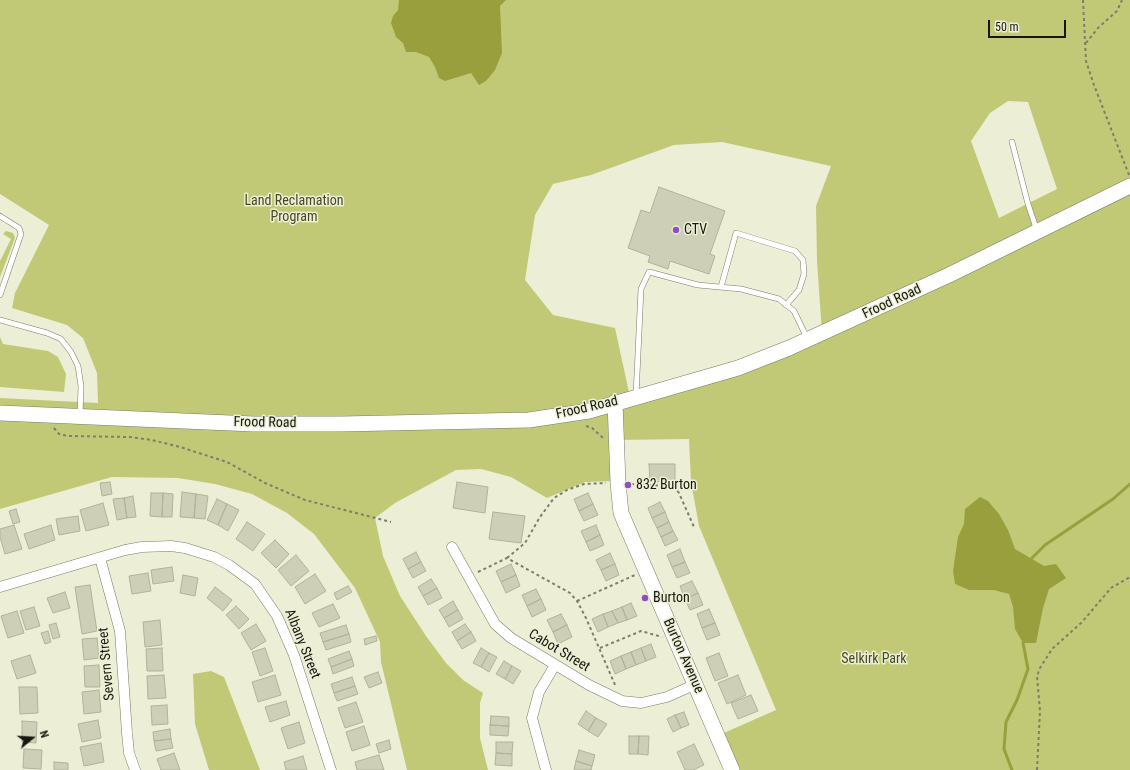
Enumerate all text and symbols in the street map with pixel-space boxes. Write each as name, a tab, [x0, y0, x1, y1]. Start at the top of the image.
scale bar	[990, 12, 1068, 38]
text: 50 m	[995, 20, 1019, 34]
park label: Land Reclamation Program	[244, 193, 344, 226]
place label: CTV	[684, 222, 707, 238]
marker: CTV	[671, 225, 681, 235]
street label: Frood Road	[860, 281, 924, 323]
street label: Frood Road	[554, 393, 620, 423]
street label: Frood Road	[233, 414, 297, 432]
place label: 832 Burton	[636, 477, 697, 493]
marker: 832 Burton	[623, 480, 633, 490]
place label: Burton	[653, 590, 690, 606]
marker: Burton	[640, 593, 650, 603]
street label: Albany Street	[280, 607, 324, 681]
street label: Burton Avenue	[659, 616, 707, 696]
street label: Cabot Street	[525, 626, 593, 676]
street label: Severn Street	[95, 627, 119, 701]
park label: Selkirk Park	[841, 651, 907, 667]
north arrow	[12, 718, 52, 758]
text: N	[37, 729, 51, 739]

